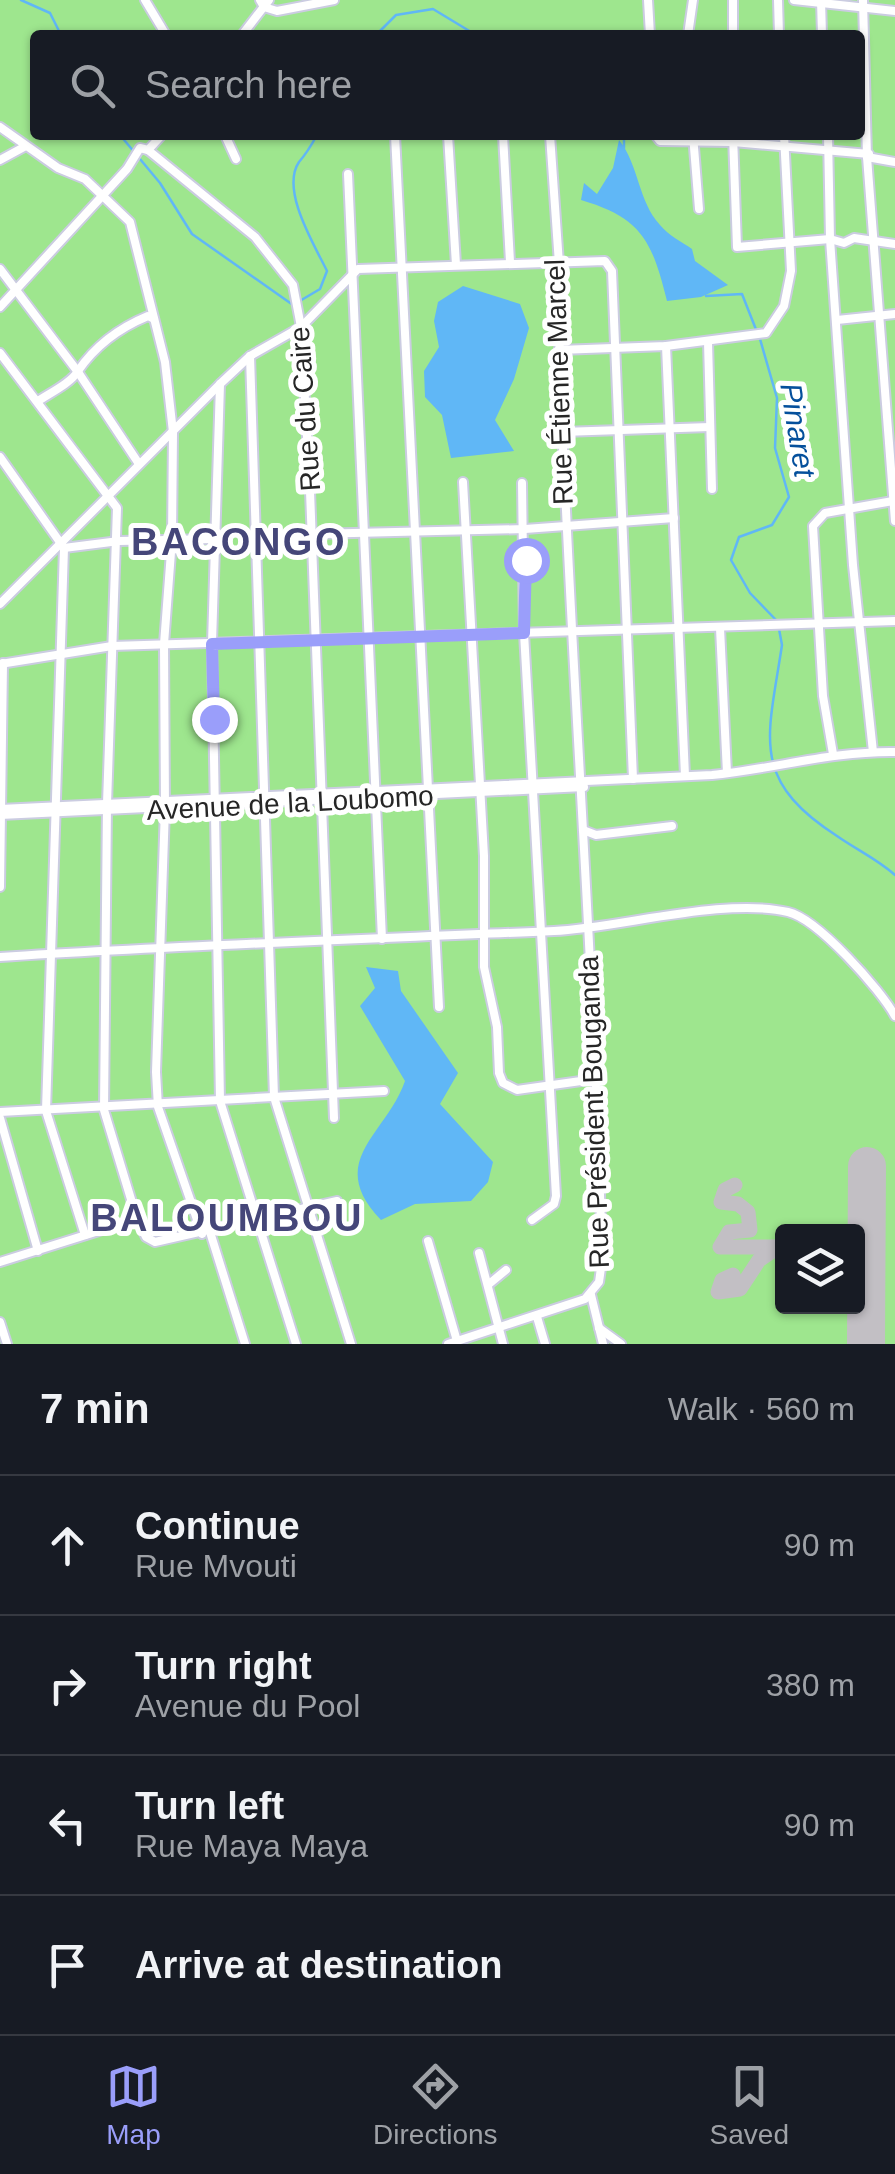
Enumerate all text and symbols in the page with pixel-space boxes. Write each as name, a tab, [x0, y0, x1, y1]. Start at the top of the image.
search box	[30, 30, 865, 140]
icon: search	[65, 58, 120, 113]
text: Search here	[145, 64, 352, 106]
street label: Rue Étienne Marcel	[539, 259, 579, 505]
street label: Rue du Caire	[284, 326, 326, 492]
water label: Pinaret	[774, 380, 822, 481]
district label: BACONGO	[131, 521, 347, 563]
route start	[504, 538, 550, 584]
route end	[192, 697, 238, 743]
street label: Avenue de la Loubomo	[146, 780, 434, 826]
street label: Rue Président Bouganda	[573, 955, 615, 1269]
district label: BALOUMBOU	[90, 1197, 364, 1239]
map controls	[775, 1224, 865, 1314]
button: layers	[775, 1224, 865, 1314]
text: 7 min	[40, 1385, 150, 1432]
text: Walk · 560 m	[668, 1391, 855, 1427]
text: Continue	[135, 1505, 300, 1547]
icon: ahead	[40, 1518, 95, 1573]
text: 90 m	[784, 1527, 855, 1563]
text: Rue Mvouti	[135, 1548, 297, 1584]
text: Turn right	[135, 1645, 312, 1687]
icon: right	[40, 1658, 95, 1713]
text: 380 m	[766, 1667, 855, 1703]
text: Avenue du Pool	[135, 1688, 360, 1724]
text: Turn left	[135, 1785, 284, 1827]
icon: left	[40, 1798, 95, 1853]
text: 90 m	[784, 1807, 855, 1843]
text: Rue Maya Maya	[135, 1828, 368, 1864]
icon: arrive	[40, 1938, 95, 1993]
text: Arrive at destination	[135, 1944, 502, 1986]
tab: Map	[106, 2059, 161, 2151]
tab: Directions	[373, 2059, 498, 2151]
tab: Saved	[710, 2059, 789, 2151]

